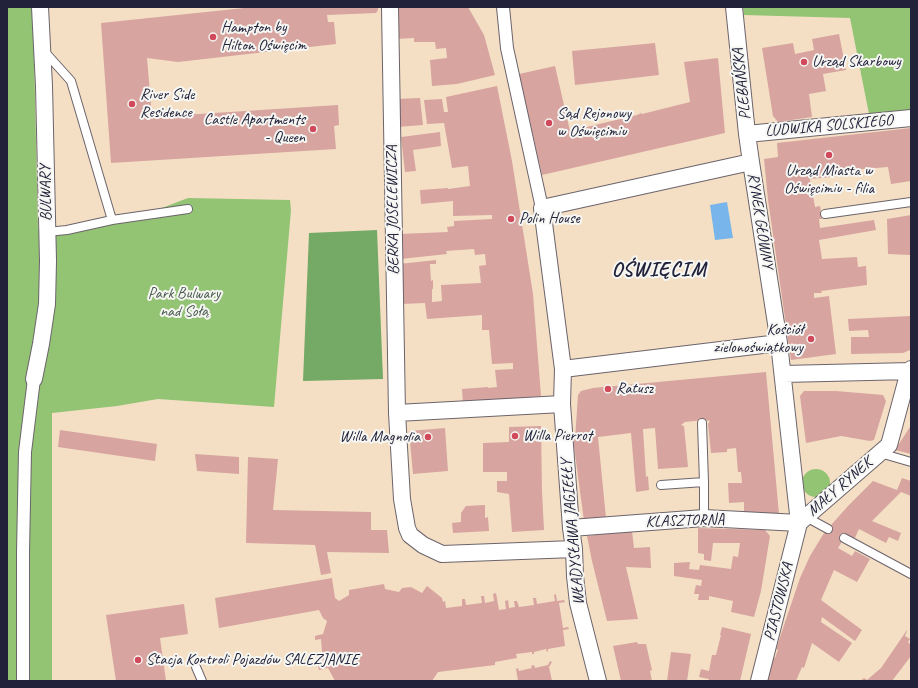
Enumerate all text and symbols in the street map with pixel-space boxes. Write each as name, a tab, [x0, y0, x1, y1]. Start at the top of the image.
place label: Hampton by Hilton Oświęcim	[221, 18, 306, 56]
marker: Hampton by Hilton Oświęcim	[208, 32, 218, 42]
street label: PLEBAŃSKA	[729, 47, 755, 121]
place label: Urząd Skarbowy	[812, 52, 901, 72]
marker: Urząd Skarbowy	[799, 57, 809, 67]
place label: River Side Residence	[140, 85, 194, 123]
marker: River Side Residence	[127, 99, 137, 109]
place label: Sąd Rejonowy w Oświęcimiu	[557, 104, 631, 142]
place label: Castle Apartments - Queen	[204, 110, 305, 148]
street label: LUDWIKA SOLSKIEGO	[764, 111, 894, 141]
marker: Sąd Rejonowy w Oświęcimiu	[544, 118, 554, 128]
marker: Castle Apartments - Queen	[308, 124, 318, 134]
street label: BERKA JOSELEWICZA	[382, 145, 404, 275]
marker: Urząd Miasta w Oświęcimiu - filia	[824, 150, 834, 160]
place label: Urząd Miasta w Oświęcimiu - filia	[784, 161, 874, 199]
street label: BULWARY	[36, 165, 56, 221]
street label: RYNEK GŁÓWNY	[743, 172, 777, 270]
place label: Polin House	[519, 209, 580, 229]
marker: Polin House	[506, 214, 516, 224]
district label: OŚWIĘCIM	[612, 259, 706, 283]
park label: Park Bulwary nad Sołą	[148, 284, 220, 322]
place label: Kościół zielonoświątkowy	[714, 320, 803, 358]
marker: Kościół zielonoświątkowy	[806, 334, 816, 344]
place label: Ratusz	[616, 379, 653, 399]
marker: Ratusz	[603, 384, 613, 394]
place label: Willa Pierrot	[523, 426, 592, 446]
place label: Willa Magnolia	[340, 427, 420, 447]
marker: Willa Pierrot	[510, 431, 520, 441]
marker: Willa Magnolia	[423, 432, 433, 442]
street label: MAŁY RYNEK	[803, 453, 877, 521]
street label: WŁADYSŁAWA JAGIEŁŁY	[557, 458, 589, 606]
street label: KLASZTORNA	[645, 510, 725, 532]
street label: PIASTOWSKA	[760, 561, 798, 643]
place label: Stacja Kontroli Pojazdów SALEZJANIE	[146, 650, 359, 670]
marker: Stacja Kontroli Pojazdów SALEZJANIE	[133, 655, 143, 665]

